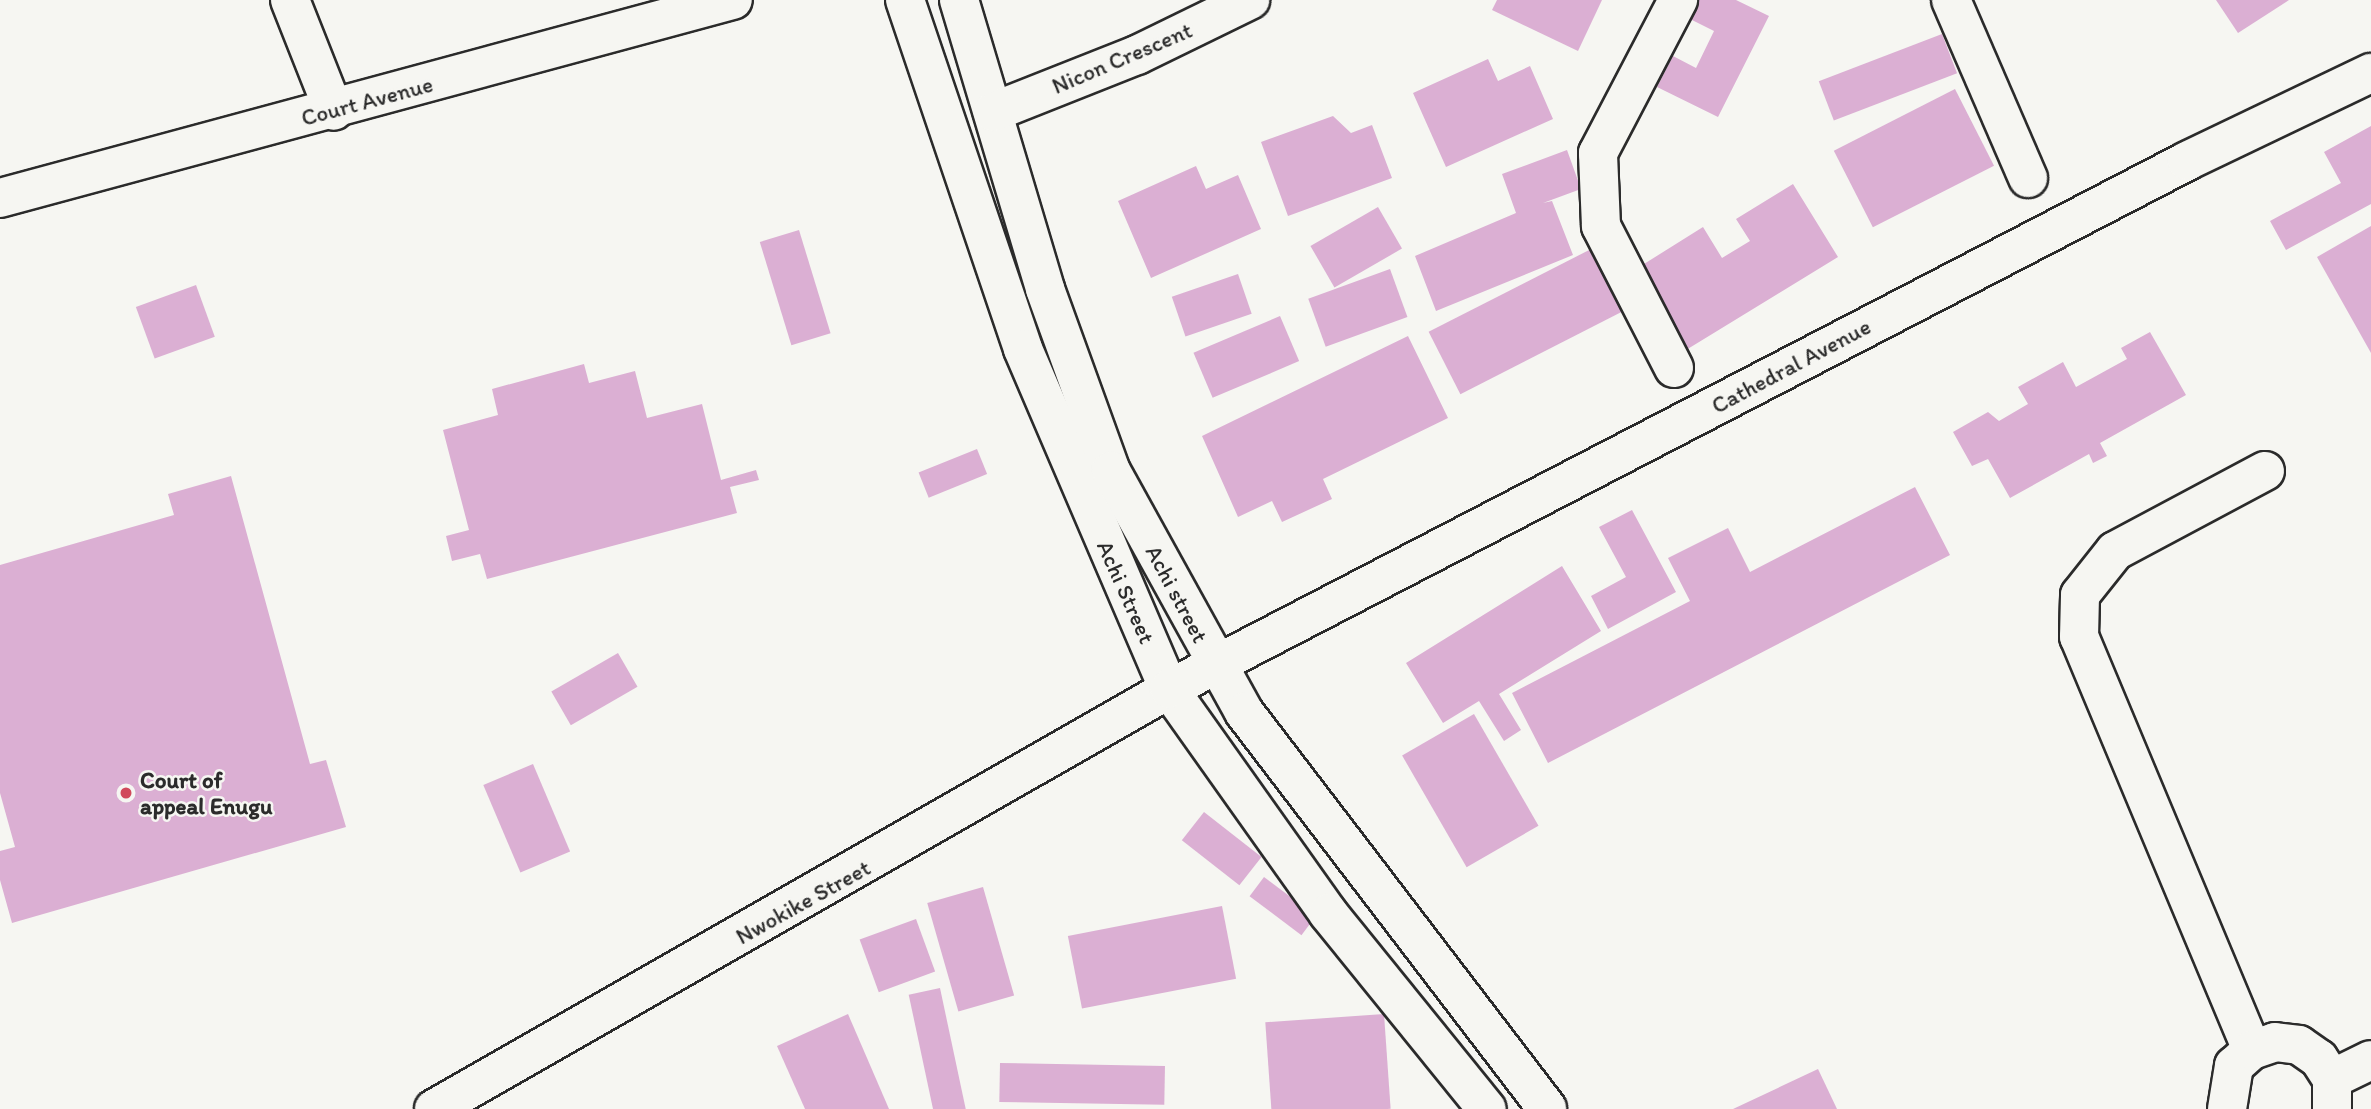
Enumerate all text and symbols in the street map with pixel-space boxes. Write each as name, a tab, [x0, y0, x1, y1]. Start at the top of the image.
street label: Nicon Crescent	[1048, 16, 1196, 100]
street label: Court Avenue	[299, 70, 435, 132]
street label: Cathedral Avenue	[1707, 313, 1875, 419]
street label: Achi Street	[1091, 537, 1161, 647]
street label: Achi street	[1140, 540, 1214, 648]
place label: Court of appeal Enugu	[140, 766, 273, 820]
marker: Court of appeal Enugu	[118, 785, 134, 801]
street label: Nwokike Street	[731, 854, 875, 950]

